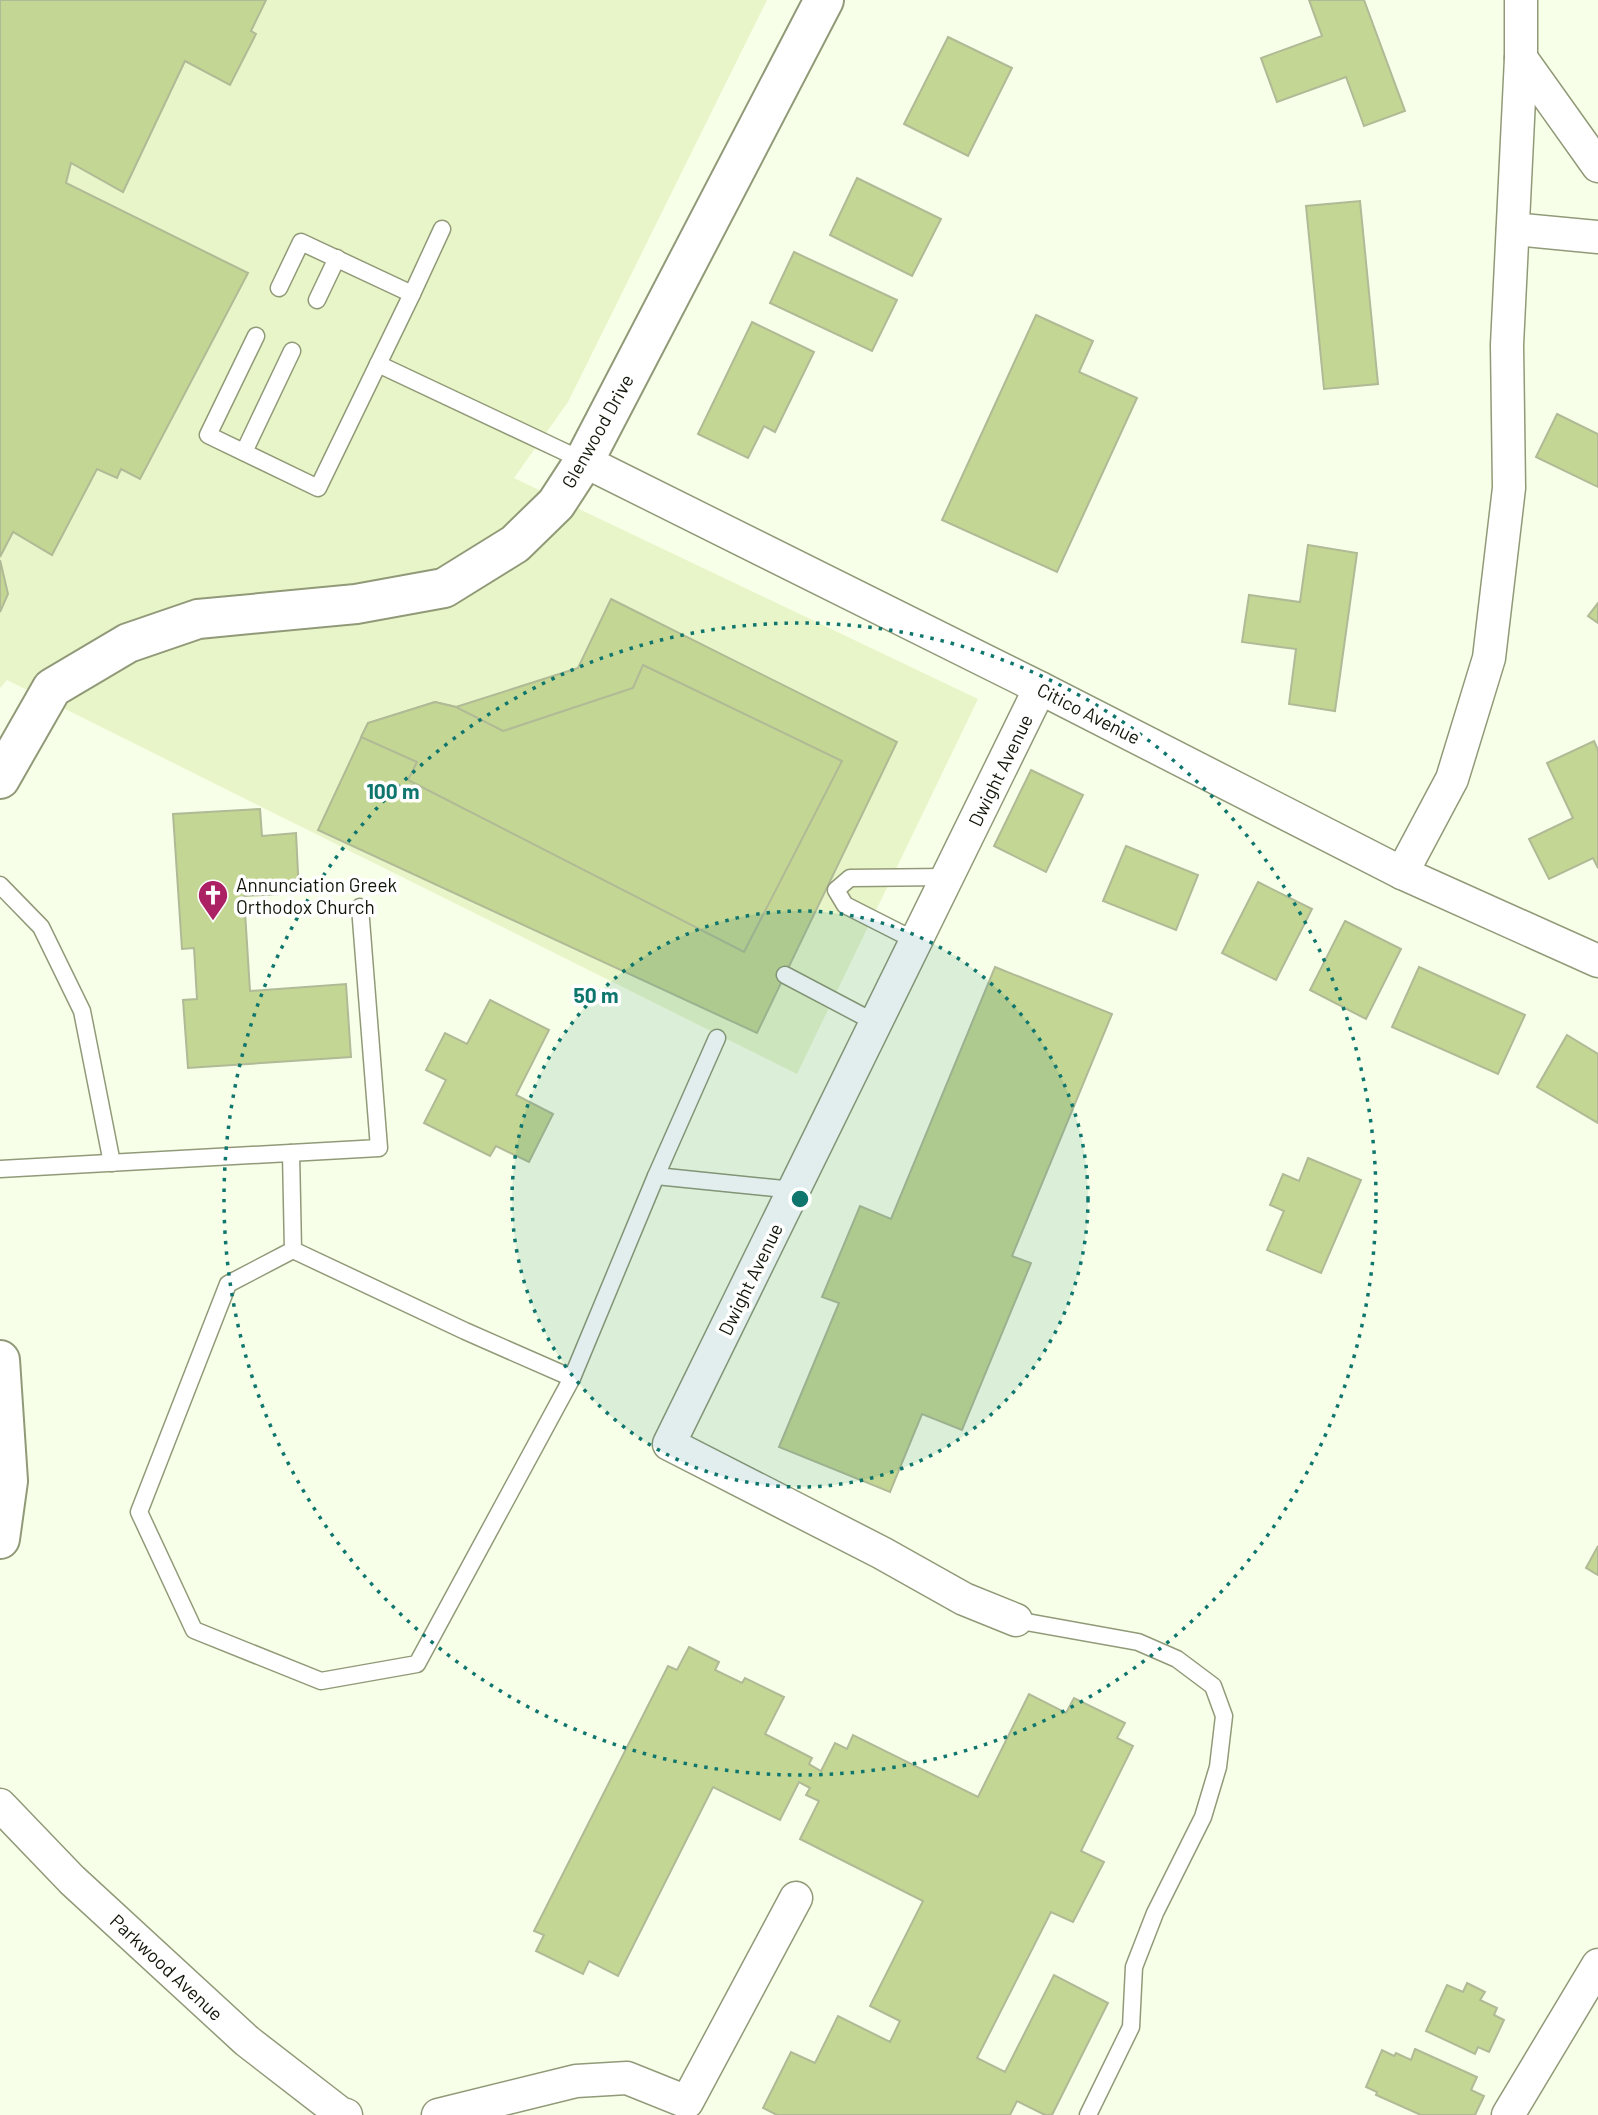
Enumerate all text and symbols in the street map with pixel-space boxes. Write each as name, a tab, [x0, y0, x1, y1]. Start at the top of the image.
street label: Glenwood Drive	[556, 370, 638, 492]
street label: Citico Avenue	[1034, 677, 1144, 749]
street label: Dwight Avenue	[963, 710, 1037, 830]
text: 100 m	[366, 778, 420, 803]
place label: Annunciation Greek Orthodox Church	[236, 873, 397, 918]
church icon: Annunciation Greek Orthodox Church	[196, 878, 230, 922]
text: 50 m	[573, 982, 619, 1007]
centre of rings	[788, 1187, 812, 1211]
street label: Dwight Avenue	[713, 1219, 787, 1339]
street label: Parkwood Avenue	[106, 1909, 228, 2025]

